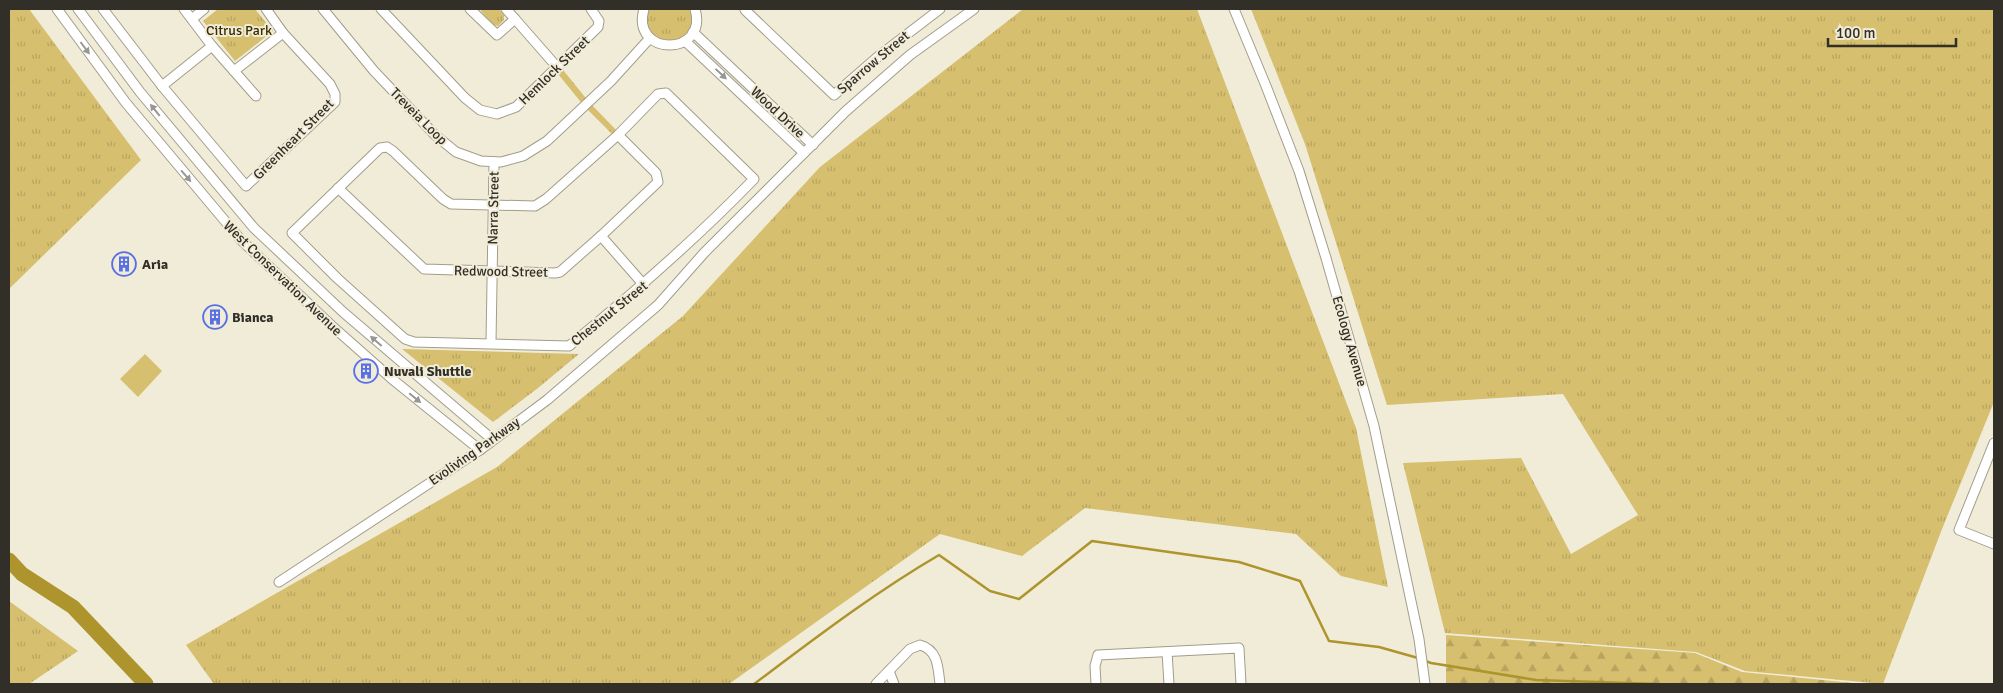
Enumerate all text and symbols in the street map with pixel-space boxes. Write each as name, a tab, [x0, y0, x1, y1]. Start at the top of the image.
scale bar	[1828, 15, 1956, 47]
park label: Citrus Park	[206, 22, 272, 39]
text: 100 m	[1836, 24, 1876, 42]
street label: Sparrow Street	[834, 27, 913, 98]
street label: Hemlock Street	[515, 32, 593, 108]
one-way arrow	[80, 41, 90, 55]
one-way arrow	[714, 68, 726, 80]
street label: Wood Drive	[747, 83, 808, 142]
street label: Treveia Loop	[386, 84, 451, 149]
street label: Greenheart Street	[249, 95, 337, 183]
one-way arrow	[149, 104, 160, 117]
one-way arrow	[180, 169, 192, 181]
street label: Narra Street	[484, 171, 503, 245]
street label: West Conservation Avenue	[220, 217, 345, 339]
building icon: Aria	[111, 251, 137, 277]
place label: Aria	[142, 256, 168, 273]
street label: Redwood Street	[454, 262, 548, 281]
street label: Chestnut Street	[567, 277, 651, 350]
street label: Ecology Avenue	[1328, 294, 1371, 388]
building icon: Bianca	[202, 304, 228, 330]
place label: Bianca	[232, 309, 273, 326]
one-way arrow	[369, 336, 382, 347]
building icon: Nuvali Shuttle	[353, 358, 379, 384]
place label: Nuvali Shuttle	[384, 363, 472, 380]
one-way arrow	[408, 392, 421, 403]
street label: Evoliving Parkway	[425, 413, 523, 489]

